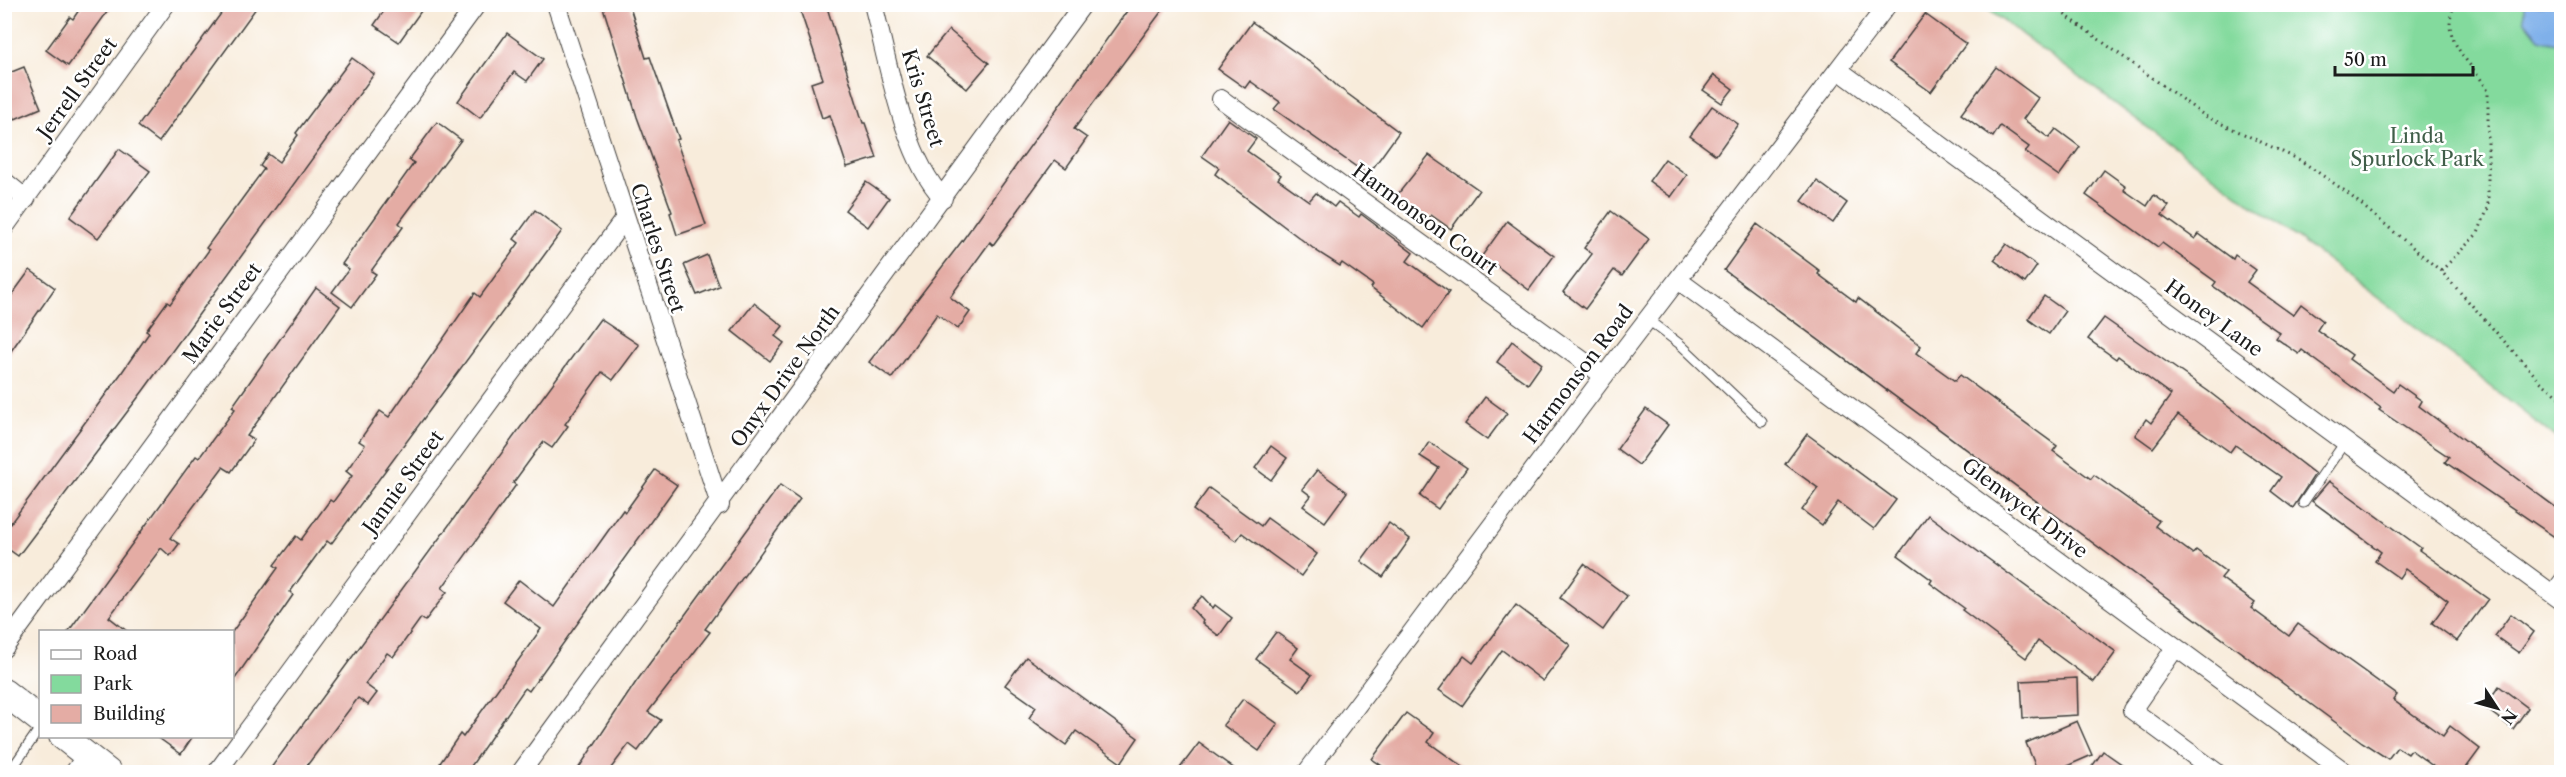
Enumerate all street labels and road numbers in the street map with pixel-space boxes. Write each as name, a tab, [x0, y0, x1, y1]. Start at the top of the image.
street label: Jerrell Street	[30, 33, 122, 146]
street label: Kris Street	[897, 46, 949, 150]
street label: Harmonson Court	[1348, 158, 1502, 280]
street label: Charles Street	[626, 180, 690, 316]
street label: Marie Street	[178, 258, 266, 368]
street label: Honey Lane	[2160, 274, 2268, 362]
street label: Onyx Drive North	[725, 300, 845, 452]
street label: Harmonson Road	[1518, 300, 1638, 448]
street label: Jannie Street	[356, 426, 448, 541]
street label: Glenwyck Drive	[1957, 453, 2093, 563]

